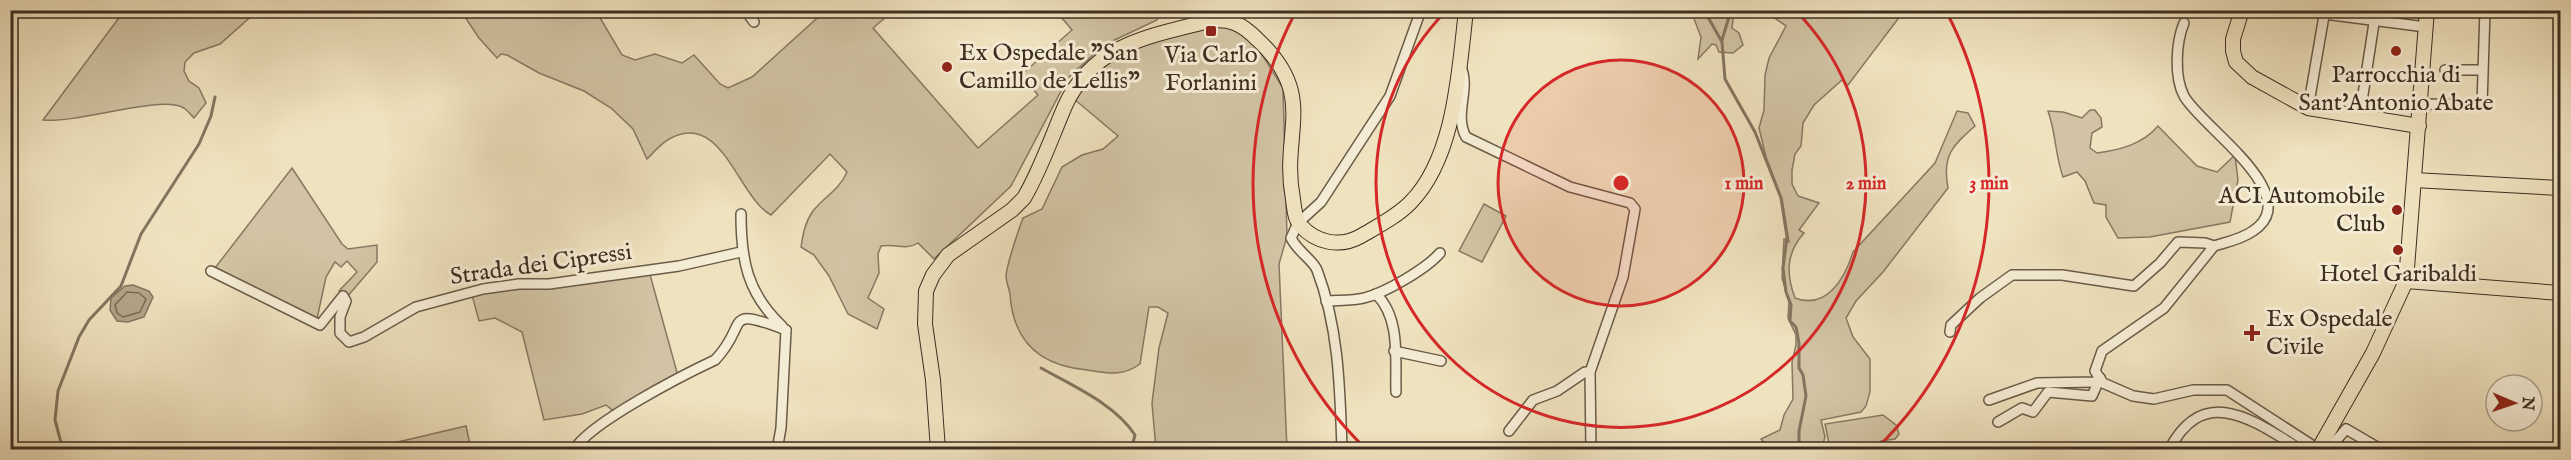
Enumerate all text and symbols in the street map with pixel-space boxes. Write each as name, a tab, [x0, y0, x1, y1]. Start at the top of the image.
marker: Via Carlo Forlanini	[1204, 24, 1218, 38]
place label: Ex Ospedale "San Camillo de Lellis"	[959, 38, 1140, 97]
place label: Via Carlo Forlanini	[1163, 40, 1258, 99]
marker: Parrocchia di Sant'Antonio Abate	[2389, 44, 2403, 58]
marker: Ex Ospedale "San Camillo de Lellis"	[940, 60, 954, 74]
place label: Parrocchia di Sant'Antonio Abate	[2298, 60, 2494, 119]
centre of rings	[1611, 173, 1631, 193]
text: 1 min	[1725, 173, 1764, 196]
text: 2 min	[1846, 173, 1887, 196]
text: 3 min	[1970, 173, 2009, 196]
place label: ACI Automobile Club	[2218, 181, 2385, 240]
marker: ACI Automobile Club	[2390, 203, 2404, 217]
street label: Strada dei Cipressi	[448, 237, 634, 293]
marker: Hotel Garibaldi	[2391, 243, 2405, 257]
place label: Hotel Garibaldi	[2319, 259, 2477, 290]
place label: Ex Ospedale Civile	[2266, 304, 2393, 363]
marker: Ex Ospedale Civile	[2243, 324, 2261, 342]
north arrow	[2484, 373, 2544, 433]
text: N	[2517, 395, 2537, 411]

